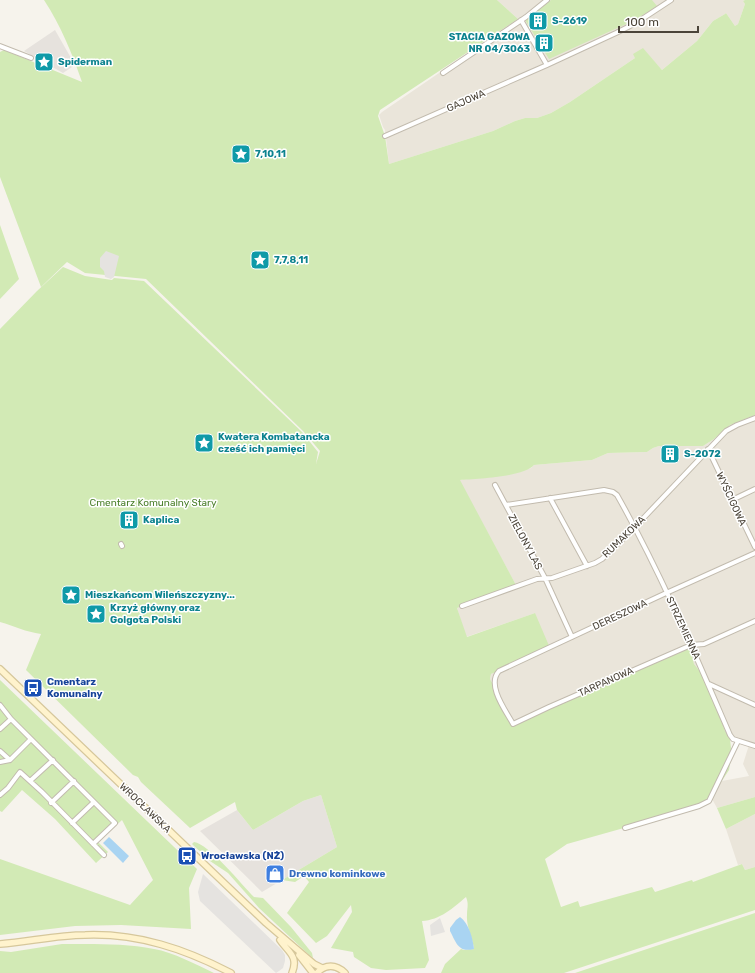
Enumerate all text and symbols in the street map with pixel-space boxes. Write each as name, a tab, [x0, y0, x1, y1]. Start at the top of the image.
scale bar	[619, 8, 698, 34]
building icon: S-2619	[527, 10, 549, 32]
place label: S-2619	[552, 15, 588, 27]
text: 100 m	[625, 15, 659, 29]
place label: STACIA GAZOWA NR 04/3063	[449, 31, 531, 55]
building icon: STACIA GAZOWA NR 04/3063	[533, 32, 555, 54]
place icon: Spiderman	[33, 51, 55, 73]
place label: Spiderman	[58, 56, 112, 68]
street label: GAJOWA	[445, 87, 487, 115]
place icon: 7,10,11	[230, 143, 252, 165]
place label: 7,10,11	[255, 148, 286, 160]
place icon: 7,7,8,11	[249, 249, 271, 271]
place label: 7,7,8,11	[274, 254, 308, 266]
place label: Kwatera Kombatancka cześć ich pamięci	[218, 431, 330, 455]
place icon: Kwatera Kombatancka cześć ich pamięci	[193, 432, 215, 454]
building icon: S-2072	[659, 443, 681, 465]
place label: S-2072	[684, 448, 721, 460]
street label: WYŚCIGOWA	[713, 470, 749, 528]
park label: Cmentarz Komunalny Stary	[90, 497, 217, 509]
building icon: Kaplica	[118, 509, 140, 531]
street label: ZIELONY LAS	[505, 512, 545, 572]
street label: RUMAKOWA	[600, 513, 648, 560]
place label: Kaplica	[143, 514, 179, 526]
place icon: Mieszkańcom Wileńszczyzny...	[60, 584, 82, 606]
place label: Mieszkańcom Wileńszczyzny...	[85, 589, 235, 601]
street label: STRZEMIENNA	[663, 595, 703, 662]
street label: DERESZOWA	[591, 597, 649, 633]
place label: Krzyż główny oraz Golgota Polski	[110, 602, 201, 626]
place icon: Krzyż główny oraz Golgota Polski	[85, 603, 107, 625]
street label: TARPANOWA	[577, 664, 636, 699]
place label: Cmentarz Komunalny	[47, 676, 102, 700]
bus stop icon: Cmentarz Komunalny	[22, 677, 44, 699]
street label: WROCŁAWSKA	[117, 780, 173, 836]
bus stop icon: Wrocławska (NŻ)	[176, 845, 198, 867]
place label: Wrocławska (NŻ)	[201, 850, 284, 862]
shop icon: Drewno kominkowe	[264, 863, 286, 885]
place label: Drewno kominkowe	[289, 868, 385, 880]

